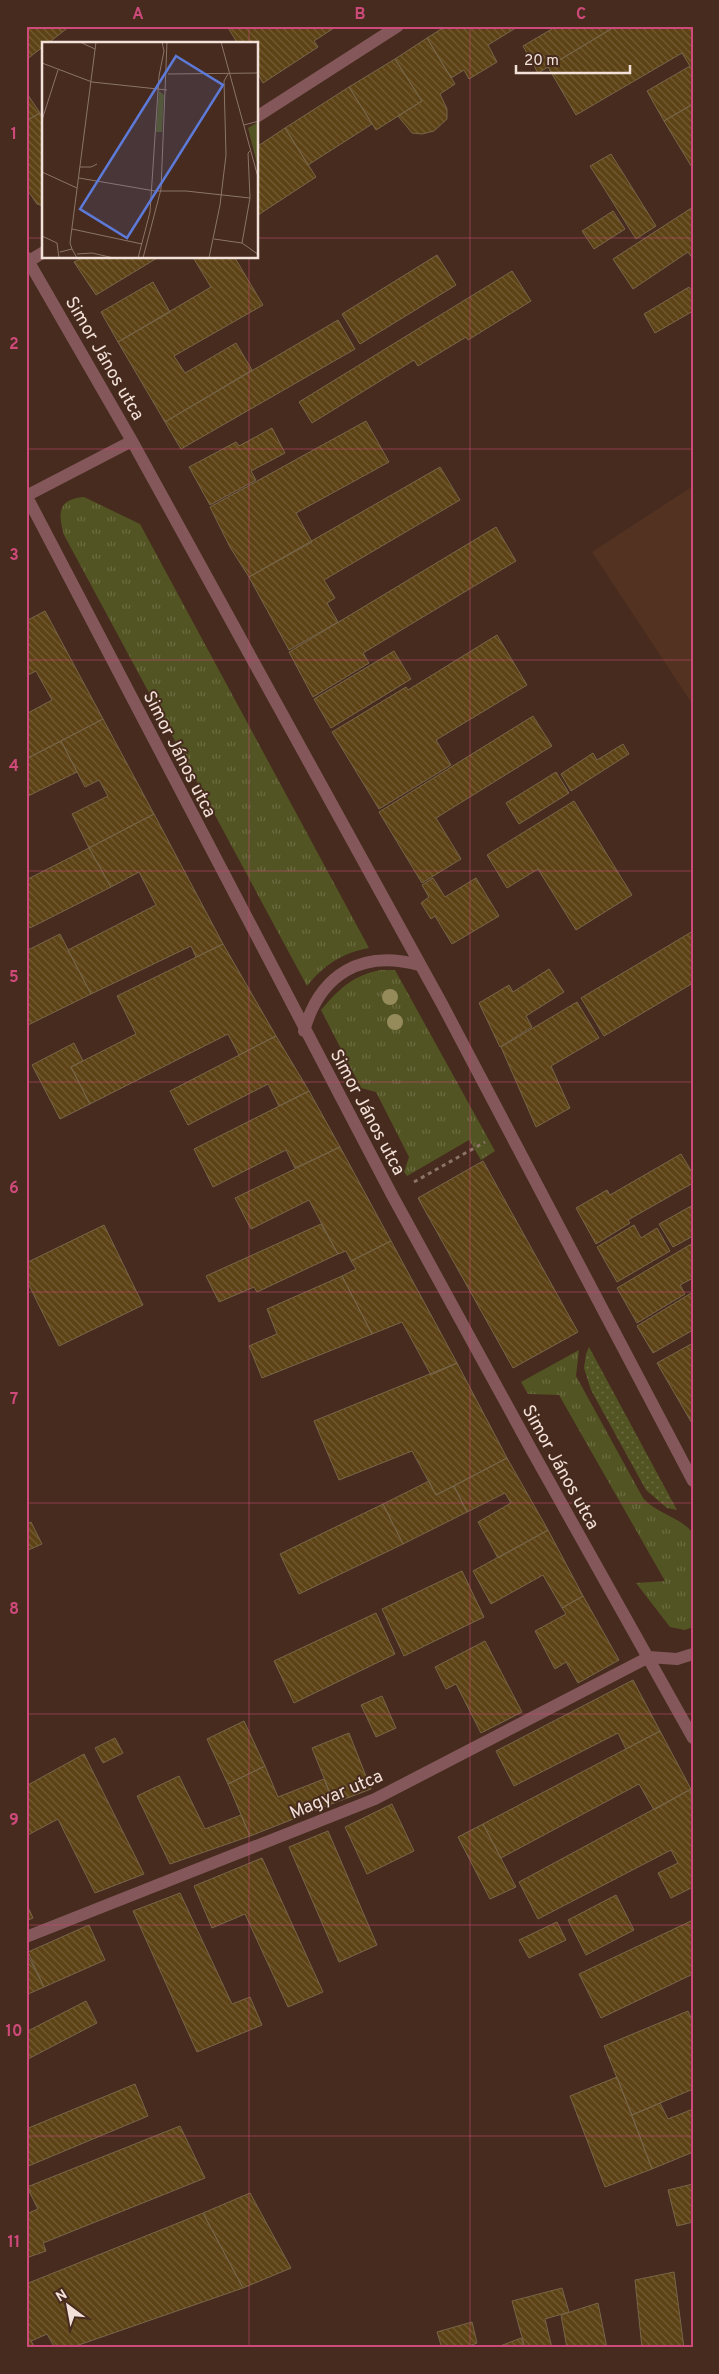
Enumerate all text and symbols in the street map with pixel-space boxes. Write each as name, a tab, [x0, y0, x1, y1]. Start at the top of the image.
text: A	[132, 5, 144, 25]
text: B	[354, 5, 366, 25]
text: C	[576, 5, 586, 25]
inset map	[42, 42, 259, 259]
scale bar	[516, 42, 630, 74]
text: 20 m	[524, 52, 559, 71]
text: 1	[11, 125, 17, 145]
street label: Simor János utca	[59, 293, 148, 425]
text: 2	[9, 335, 19, 355]
text: 3	[9, 546, 19, 566]
street label: Simor János utca	[137, 687, 221, 822]
text: 4	[9, 757, 19, 777]
text: 5	[9, 968, 19, 988]
street label: Simor János utca	[324, 1046, 410, 1180]
text: 6	[9, 1179, 19, 1199]
text: 7	[10, 1390, 18, 1410]
street label: Simor János utca	[516, 1401, 604, 1534]
text: 8	[9, 1600, 19, 1620]
street label: Magyar utca	[286, 1765, 387, 1825]
text: 9	[9, 1811, 19, 1831]
text: 10	[6, 2022, 22, 2042]
text: 11	[8, 2233, 20, 2253]
north arrow	[42, 2282, 92, 2332]
text: N	[53, 2286, 71, 2306]

